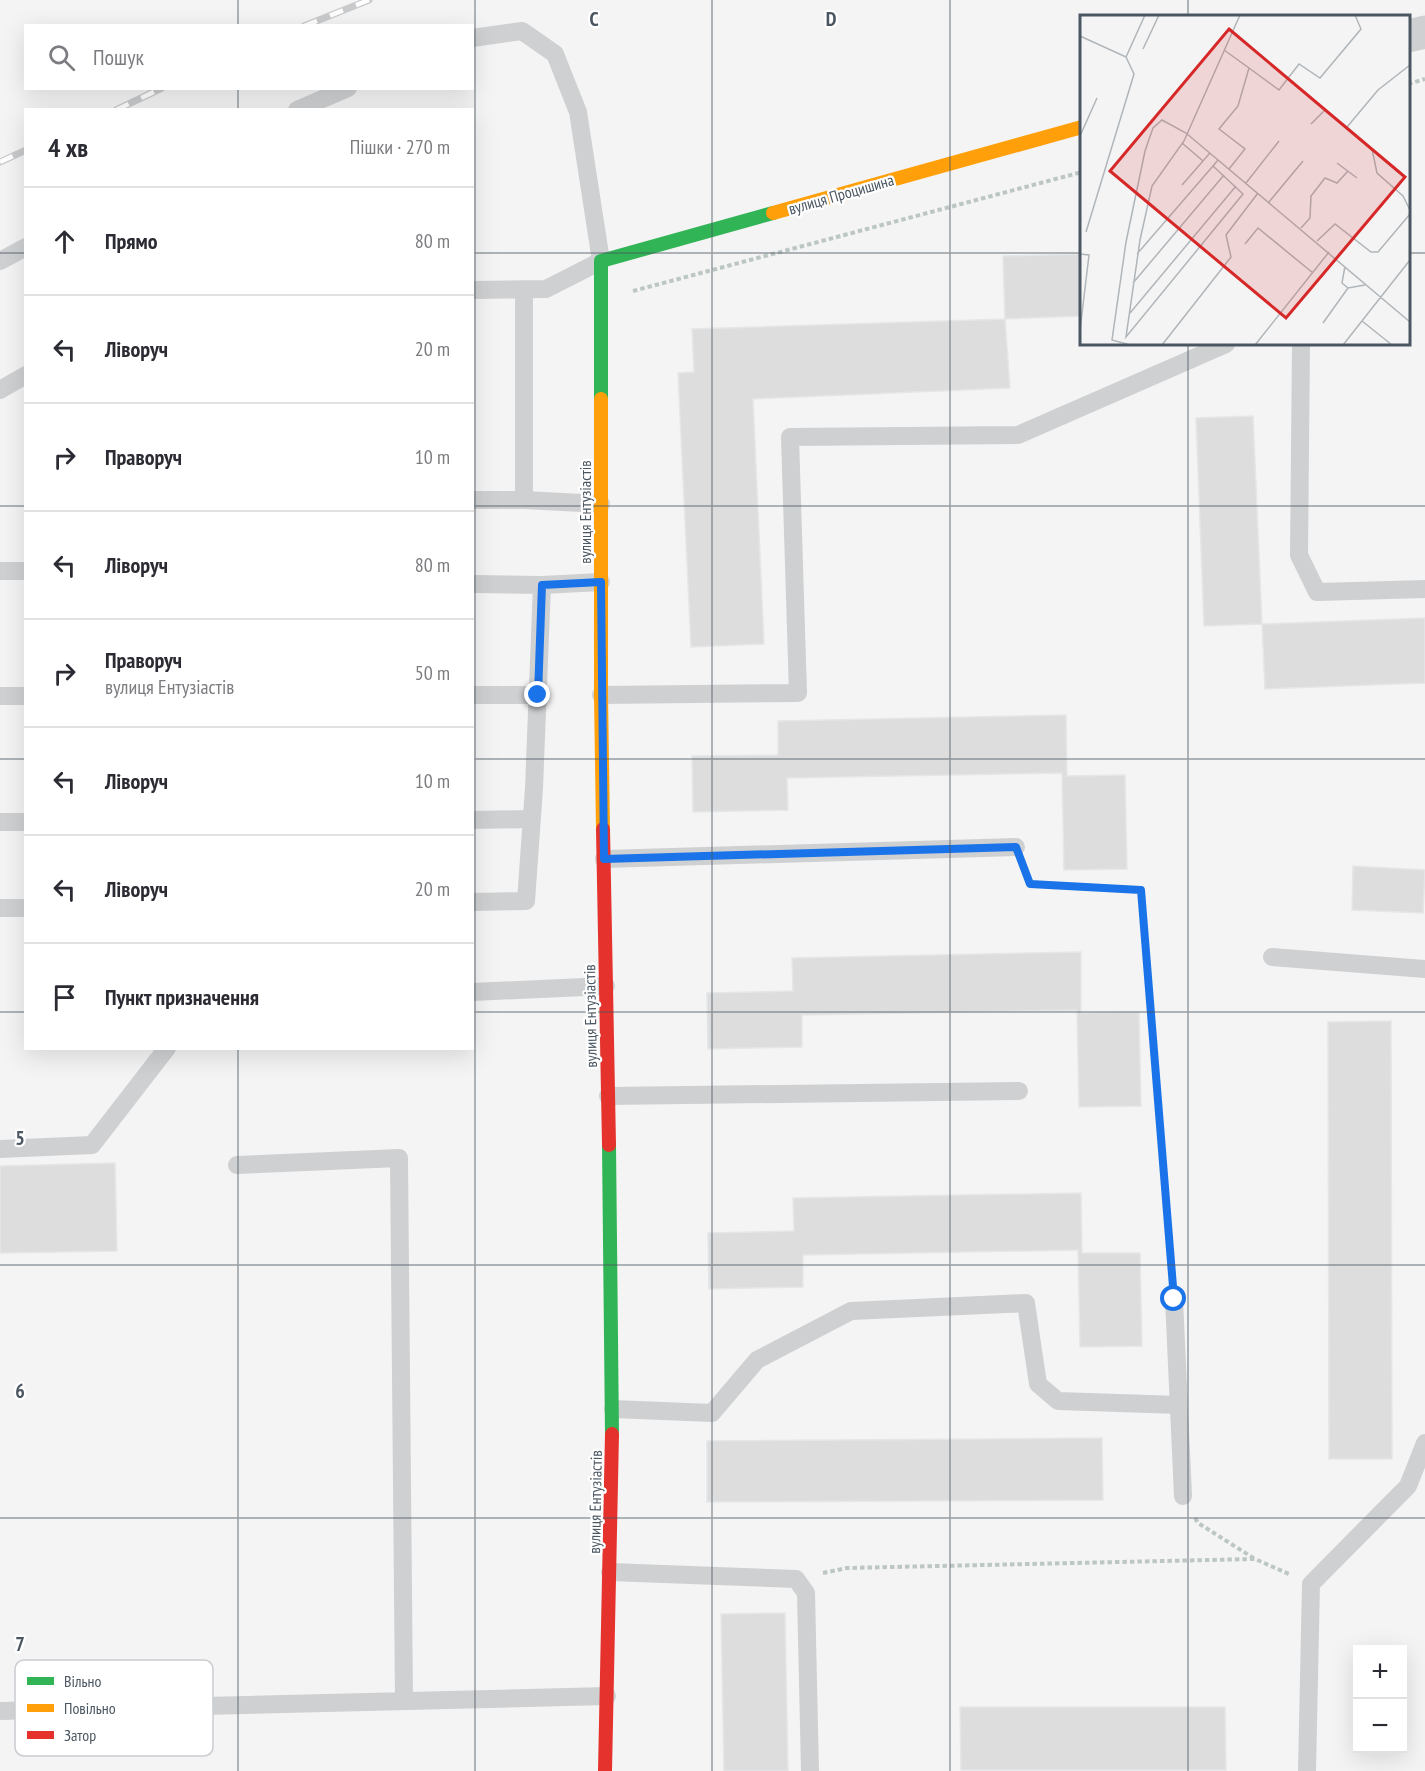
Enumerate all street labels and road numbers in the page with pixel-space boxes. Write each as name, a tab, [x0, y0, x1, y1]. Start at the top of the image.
street label: вулиця Процишина	[786, 169, 896, 219]
street label: вулиця Ентузіастів	[575, 460, 595, 564]
street label: вулиця Ентузіастів	[579, 964, 601, 1068]
street label: вулиця Ентузіастів	[584, 1450, 606, 1554]

